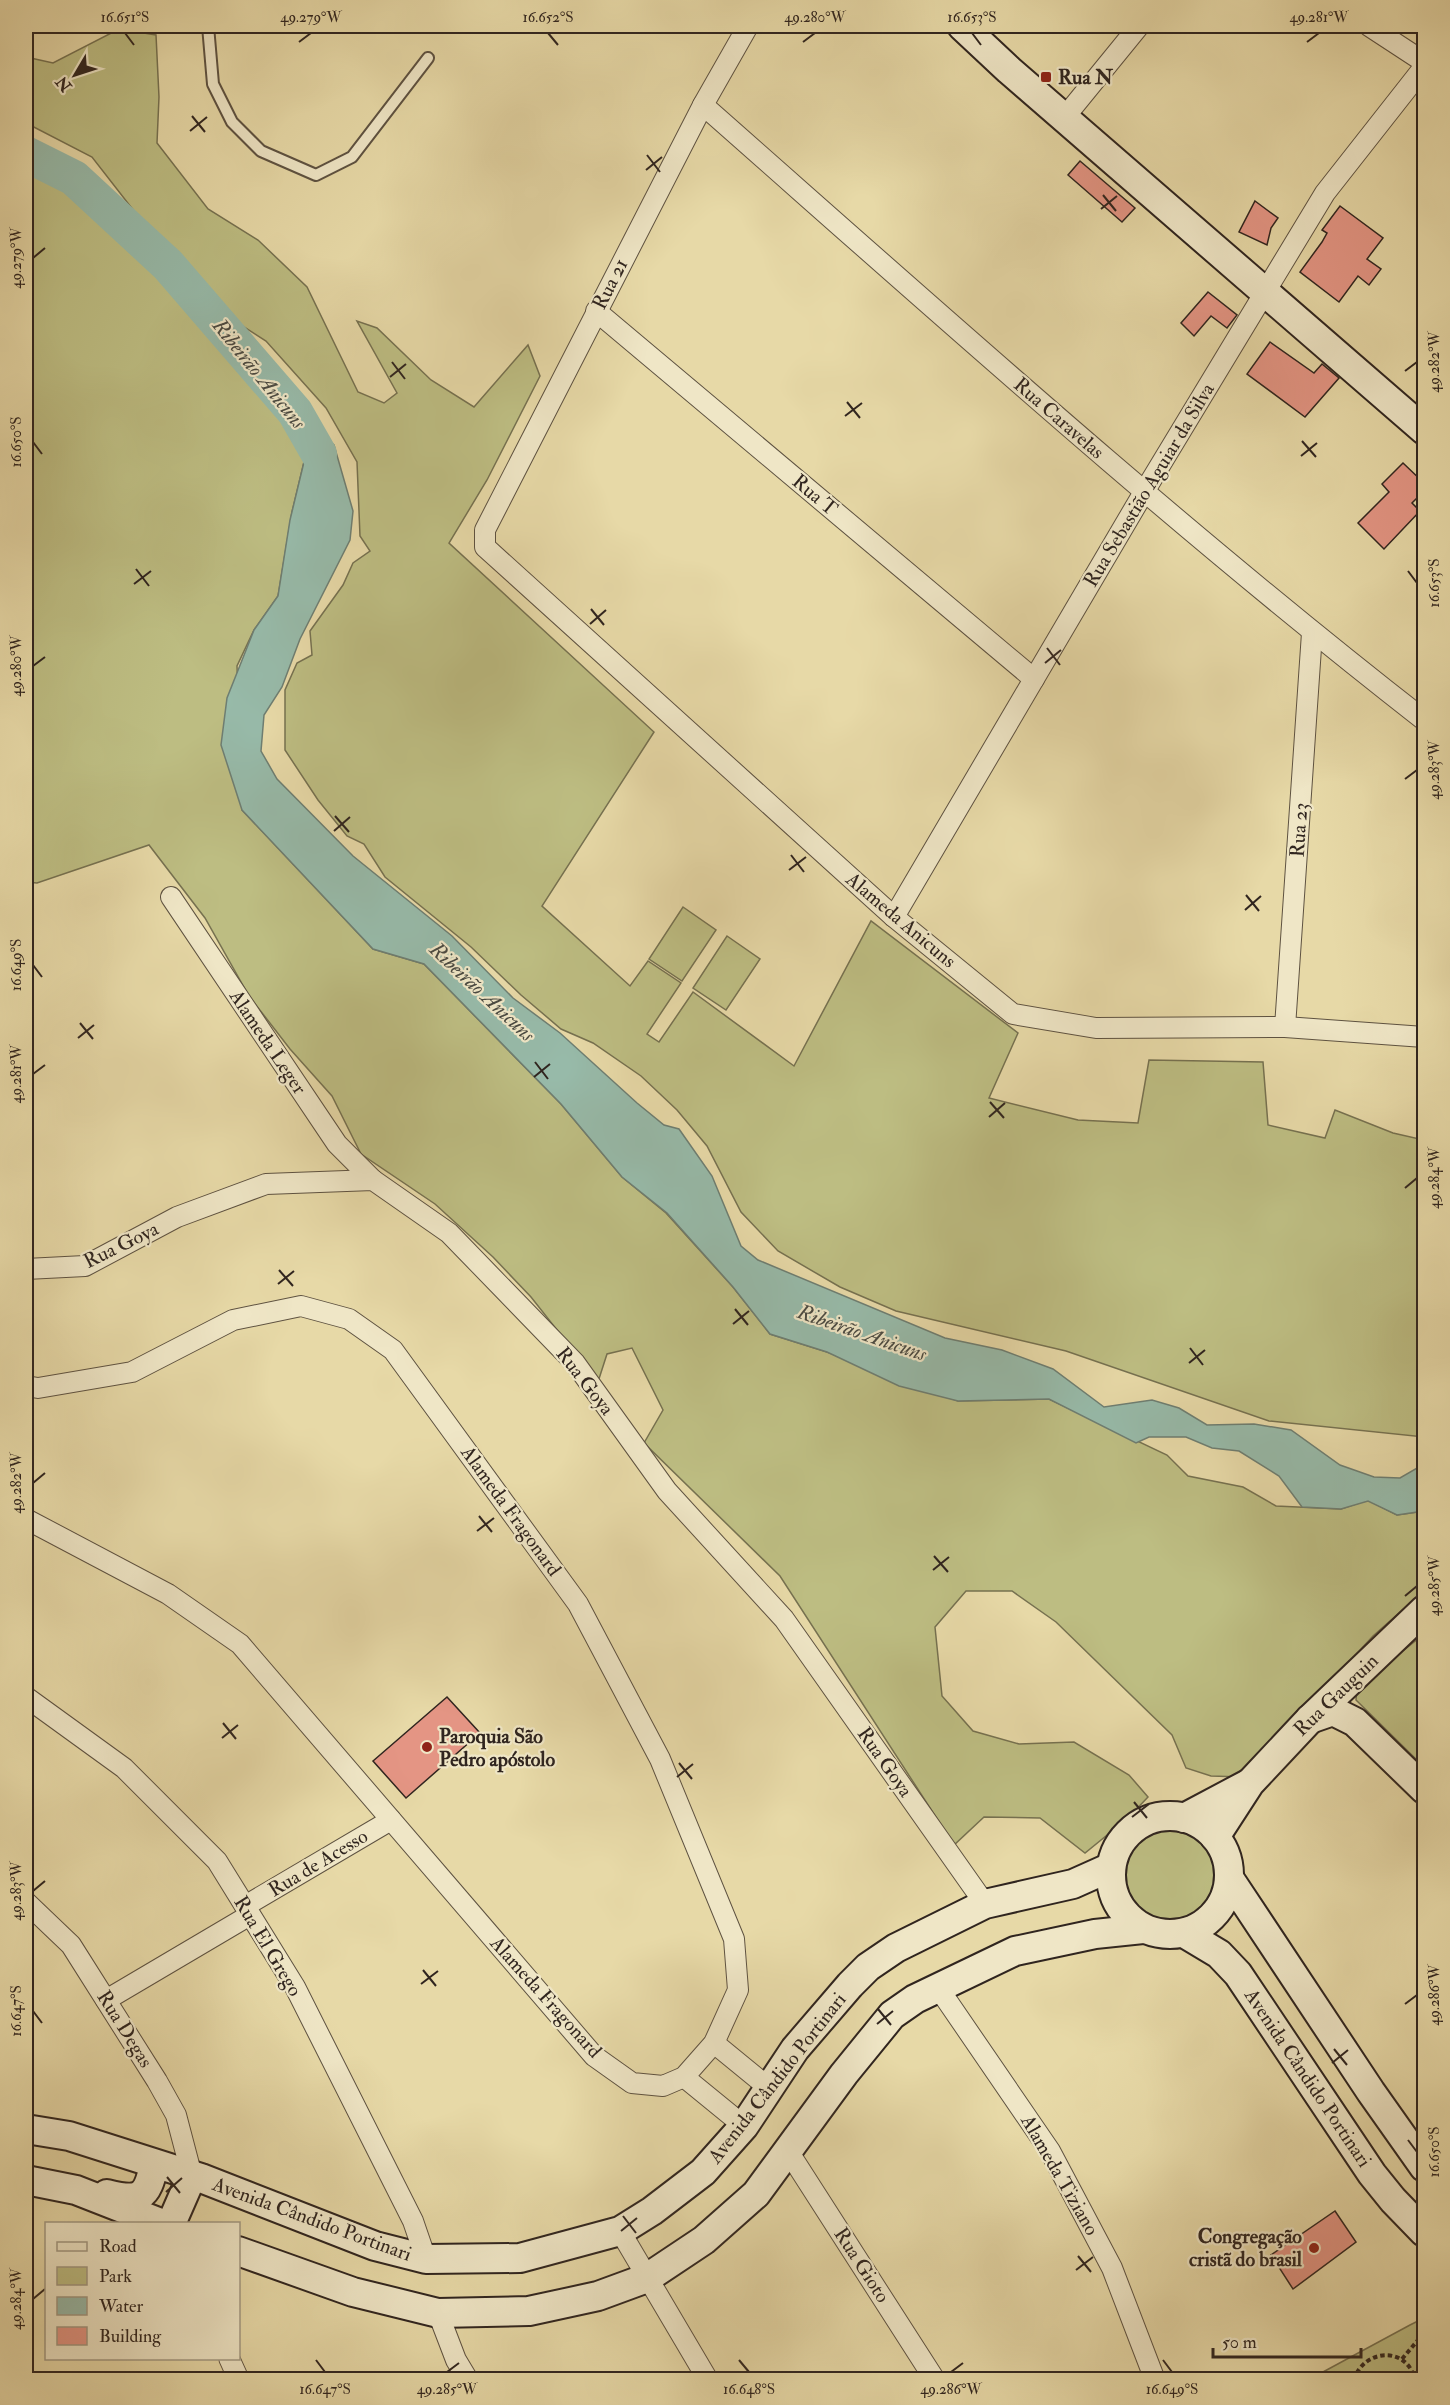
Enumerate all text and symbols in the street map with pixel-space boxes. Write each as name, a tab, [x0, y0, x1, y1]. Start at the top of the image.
text: 16.651°S	[101, 8, 149, 27]
text: 49.279°W	[280, 8, 342, 27]
text: 16.652°S	[522, 8, 574, 27]
text: 49.280°W	[784, 8, 847, 27]
text: 16.653°S	[947, 8, 997, 27]
text: 49.281°W	[1289, 8, 1349, 27]
north arrow	[45, 45, 105, 105]
place label: Rua N	[1058, 65, 1114, 90]
marker: Rua N	[1039, 70, 1053, 84]
text: N	[51, 71, 77, 96]
text: 49.279°W	[7, 227, 26, 289]
street label: Rua 21	[587, 254, 633, 314]
water label: Ribeirão Anicuns	[206, 312, 313, 436]
text: 49.282°W	[1425, 331, 1444, 393]
street label: Rua Caravelas	[1009, 372, 1110, 464]
street label: Rua Sebastião Aguiar da Silva	[1078, 378, 1220, 592]
text: 16.650°S	[7, 416, 26, 468]
street label: Rua T	[787, 469, 843, 521]
text: 16.653°S	[1425, 558, 1444, 608]
text: 49.280°W	[7, 634, 26, 697]
text: 49.283°W	[1425, 739, 1444, 800]
street label: Rua 23	[1285, 802, 1313, 858]
street label: Alameda Anicuns	[840, 866, 961, 973]
water label: Ribeirão Anicuns	[423, 936, 541, 1049]
text: 16.649°S	[7, 939, 26, 991]
street label: Alameda Leger	[223, 984, 312, 1099]
text: 49.281°W	[7, 1044, 26, 1104]
text: 49.284°W	[1425, 1146, 1444, 1209]
street label: Rua Goya	[79, 1216, 163, 1274]
water label: Ribeirão Anicuns	[793, 1298, 931, 1368]
street label: Rua Goya	[550, 1342, 620, 1421]
street label: Alameda Fragonard	[455, 1440, 567, 1581]
text: 49.282°W	[7, 1452, 26, 1514]
text: 49.285°W	[1425, 1555, 1444, 1616]
street label: Rua Gauguin	[1288, 1648, 1384, 1742]
street label: Rua Goya	[852, 1722, 919, 1803]
place label: Paroquia São Pedro apóstolo	[439, 1724, 555, 1773]
marker: Paroquia São Pedro apóstolo	[420, 1740, 434, 1754]
street label: Rua de Acesso	[264, 1823, 372, 1903]
text: 49.283°W	[7, 1860, 26, 1921]
street label: Rua El Grego	[228, 1891, 308, 2001]
street label: Alameda Fragonard	[484, 1930, 607, 2063]
text: 49.286°W	[1425, 1964, 1444, 2026]
street label: Avenida Cândido Portinari	[1238, 1983, 1377, 2172]
text: 16.647°S	[7, 1985, 26, 2037]
street label: Rua Degas	[91, 1986, 159, 2072]
street label: Avenida Cândido Portinari	[702, 1988, 851, 2169]
street label: Alameda Tiziano	[1015, 2109, 1105, 2240]
text: 16.650°S	[1425, 2126, 1444, 2178]
street label: Avenida Cândido Portinari	[208, 2171, 415, 2267]
legend	[45, 2222, 240, 2360]
street label: Rua Gioto	[828, 2223, 896, 2307]
place label: Congregação cristã do brasil	[1189, 2224, 1303, 2272]
text: Road	[99, 2235, 137, 2258]
marker: Congregação cristã do brasil	[1307, 2241, 1321, 2255]
text: Park	[99, 2265, 132, 2288]
text: 49.284°W	[7, 2267, 26, 2330]
text: Water	[98, 2295, 143, 2318]
scale bar	[1213, 2321, 1362, 2359]
text: Building	[99, 2325, 162, 2348]
text: 50 m	[1222, 2331, 1257, 2354]
text: 16.647°S	[299, 2380, 351, 2399]
text: 49.285°W	[417, 2380, 478, 2399]
text: 16.648°S	[723, 2380, 775, 2399]
text: 49.286°W	[920, 2380, 982, 2399]
text: 16.649°S	[1146, 2380, 1198, 2399]

